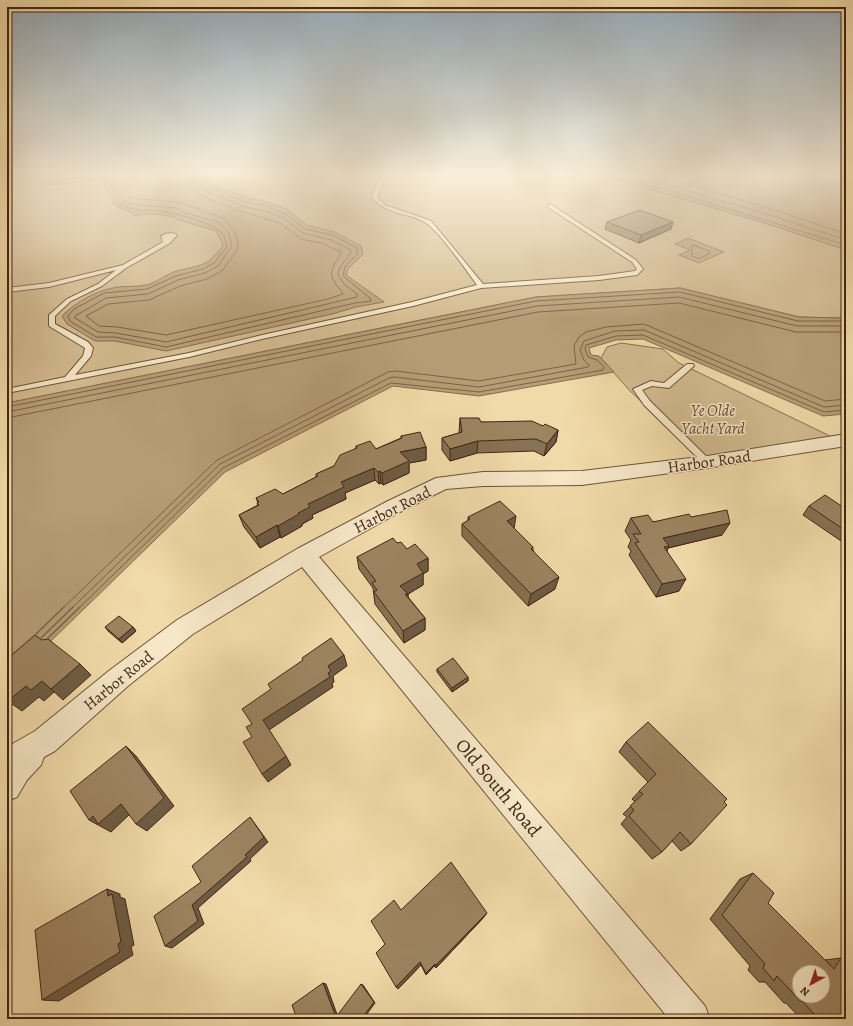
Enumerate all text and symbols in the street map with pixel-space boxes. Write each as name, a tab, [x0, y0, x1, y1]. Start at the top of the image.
park label: Ye Olde Yacht Yard	[681, 400, 745, 440]
street label: Harbor Road	[666, 445, 753, 479]
street label: Harbor Road	[350, 481, 435, 539]
street label: Harbor Road	[79, 646, 159, 716]
street label: Old South Road	[449, 733, 548, 843]
north arrow	[791, 964, 831, 1004]
text: N	[797, 983, 813, 1000]

